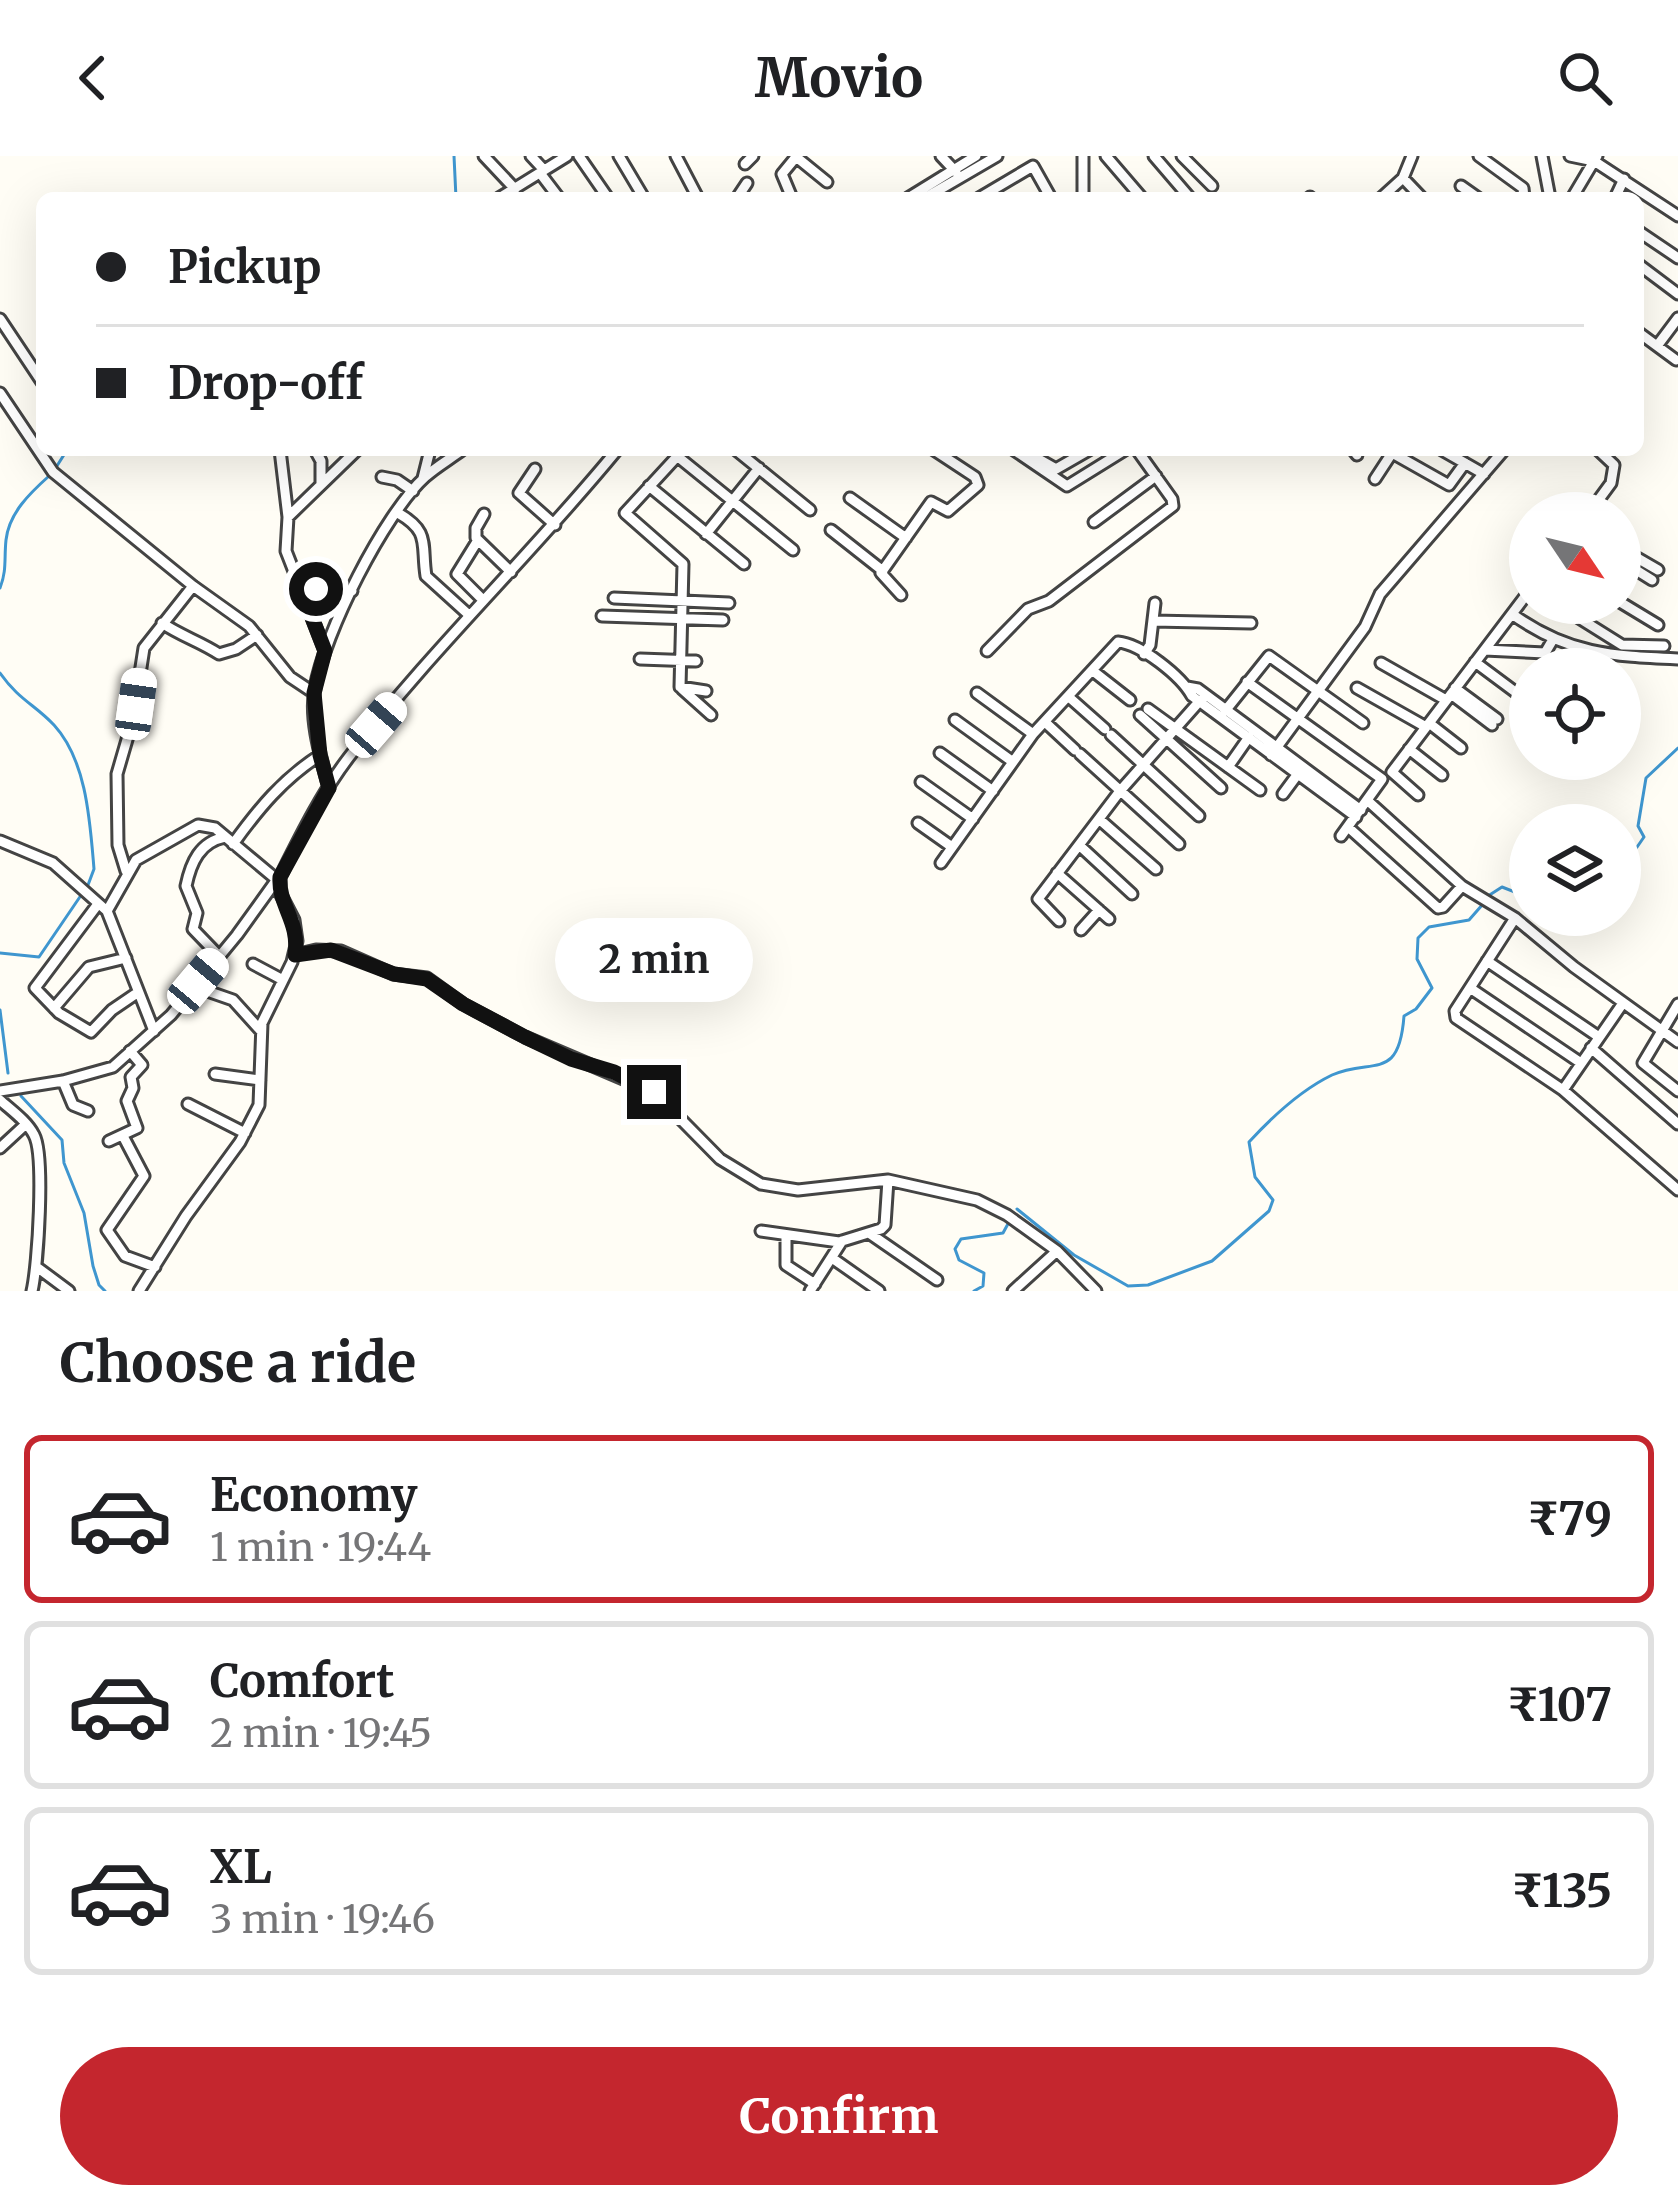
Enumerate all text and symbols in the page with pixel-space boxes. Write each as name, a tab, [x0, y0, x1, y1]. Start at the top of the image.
text: Movio	[755, 44, 923, 112]
icon: back	[60, 45, 126, 111]
icon: search	[1552, 45, 1618, 111]
text: Pickup	[168, 239, 322, 295]
text: Drop-off	[168, 355, 363, 411]
north arrow	[1509, 492, 1641, 624]
map controls	[1509, 492, 1641, 936]
route start	[289, 562, 343, 616]
button: locate	[1509, 648, 1641, 780]
car	[113, 666, 159, 742]
car	[339, 686, 413, 764]
button: layers	[1509, 804, 1641, 936]
callout: 2 min	[555, 918, 753, 1002]
text: 2 min	[598, 935, 710, 984]
car	[161, 942, 235, 1020]
route end	[627, 1065, 681, 1119]
text: Choose a ride	[60, 1329, 416, 1397]
icon: car	[66, 1465, 174, 1573]
text: Economy	[210, 1467, 418, 1523]
text: ₹79	[1527, 1491, 1612, 1547]
text: 1 min · 19:44	[210, 1523, 431, 1572]
icon: car	[66, 1651, 174, 1759]
text: Comfort	[210, 1653, 394, 1709]
text: ₹107	[1507, 1677, 1612, 1733]
text: 2 min · 19:45	[210, 1709, 432, 1758]
icon: car	[66, 1837, 174, 1945]
text: XL	[210, 1839, 272, 1895]
text: ₹135	[1511, 1863, 1612, 1919]
text: 3 min · 19:46	[210, 1895, 435, 1944]
button: Confirm	[60, 2047, 1618, 2185]

